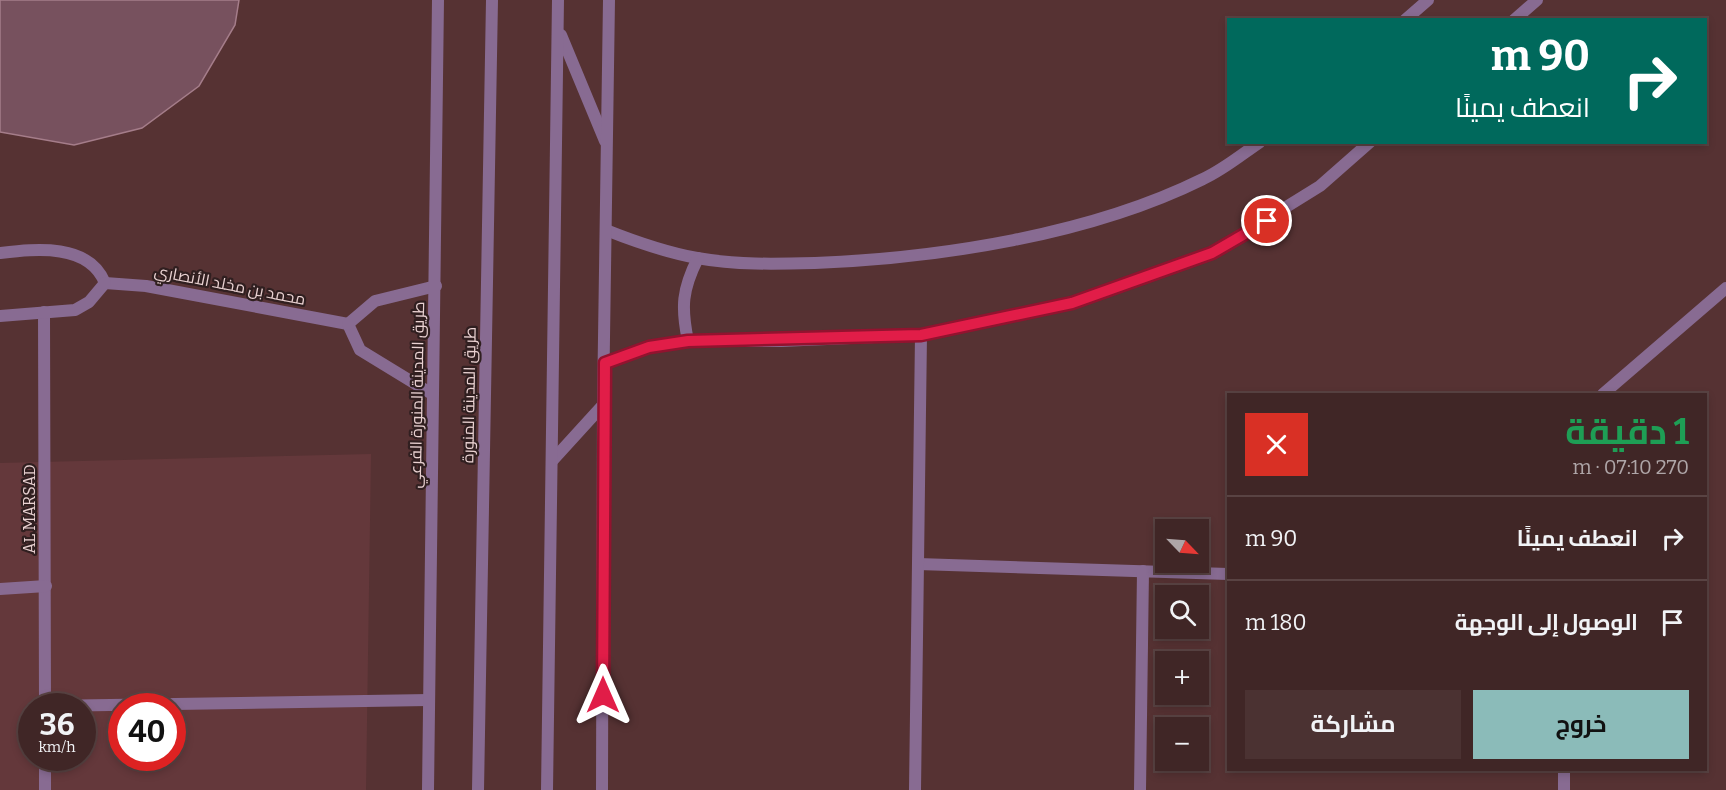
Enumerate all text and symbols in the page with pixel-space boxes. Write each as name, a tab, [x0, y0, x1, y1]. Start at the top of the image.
text: 90 m	[1491, 31, 1590, 81]
icon: right	[1611, 42, 1689, 120]
text: انعطف يمينًا	[1455, 92, 1590, 124]
pin	[1241, 195, 1292, 246]
icon: arrive	[1250, 204, 1283, 237]
street label: محمد بن مخلد الأنصاري	[152, 261, 307, 313]
street label: طريق المدينة المنورة الفرعي	[406, 301, 432, 489]
street label: طريق المدينة المنورة	[458, 327, 481, 463]
text: 1 دقيقة	[1565, 410, 1689, 454]
button: close	[1245, 413, 1308, 476]
text: 270 m · 07:10	[1572, 455, 1689, 479]
street label: AL MARSAD	[20, 464, 39, 554]
north arrow	[1155, 519, 1209, 573]
map controls	[1155, 519, 1209, 771]
icon: right	[1656, 522, 1689, 555]
text: 90 m	[1245, 525, 1297, 552]
text: انعطف يمينًا	[1517, 525, 1638, 552]
button: search	[1155, 585, 1209, 639]
icon: arrive	[1656, 606, 1689, 639]
text: 180 m	[1245, 609, 1307, 636]
text: الوصول إلى الوجهة	[1455, 609, 1638, 636]
button: +	[1155, 651, 1209, 705]
position arrow	[571, 663, 635, 727]
button: مشاركة	[1245, 690, 1461, 759]
button: خروج	[1473, 690, 1689, 759]
speed limit sign: 40	[108, 693, 186, 771]
text: 36	[39, 707, 75, 743]
button: −	[1155, 717, 1209, 771]
text: km/h	[38, 738, 76, 756]

